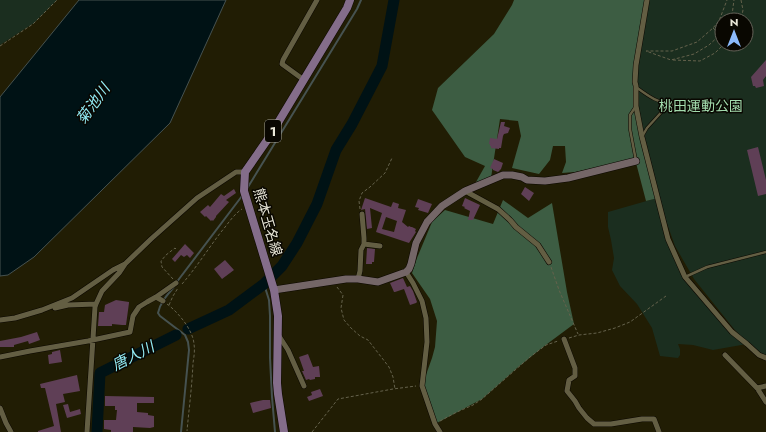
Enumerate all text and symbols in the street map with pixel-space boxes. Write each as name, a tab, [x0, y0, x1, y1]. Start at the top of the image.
north arrow	[714, 12, 754, 52]
text: N	[730, 14, 738, 30]
water label: 菊池川	[71, 78, 116, 129]
park label: 桃田運動公園	[659, 96, 743, 116]
road number: 1	[265, 120, 281, 142]
street label: 熊本玉名線	[249, 186, 287, 258]
water label: 唐人川	[108, 335, 160, 376]

